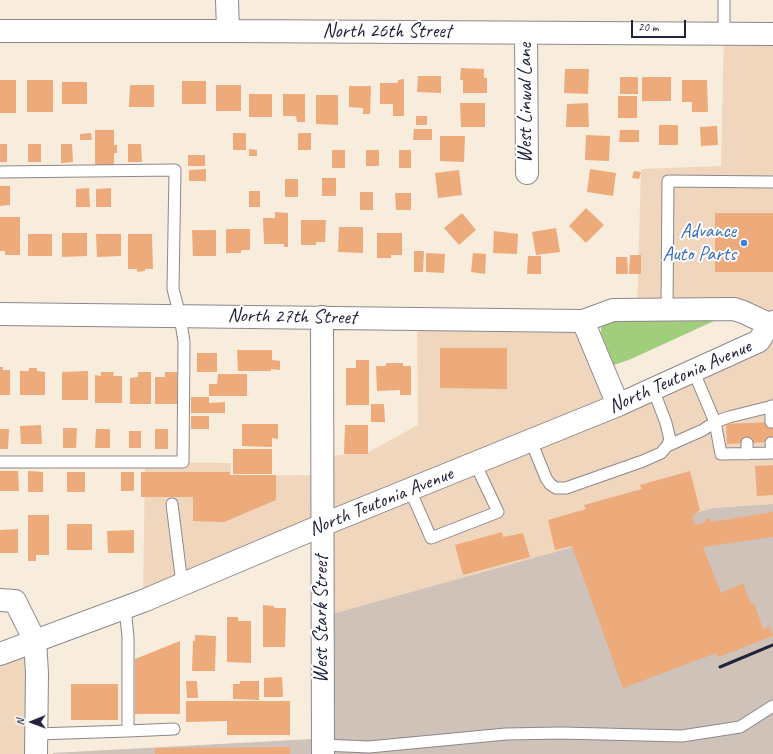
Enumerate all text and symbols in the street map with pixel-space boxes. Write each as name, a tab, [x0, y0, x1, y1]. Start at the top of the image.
scale bar	[633, 12, 688, 38]
text: 20 m	[638, 19, 658, 35]
street label: North 26th Street	[323, 20, 451, 44]
street label: West Linwal Lane	[514, 43, 538, 163]
place label: Advance Auto Parts	[662, 220, 736, 267]
marker: Advance Auto Parts	[739, 238, 749, 248]
street label: North 27th Street	[227, 304, 357, 330]
street label: North Teutonia Avenue	[605, 335, 755, 419]
street label: North Teutonia Avenue	[305, 462, 457, 542]
street label: West Stark Street	[310, 555, 334, 683]
north arrow	[12, 702, 52, 742]
text: N	[13, 719, 27, 726]

